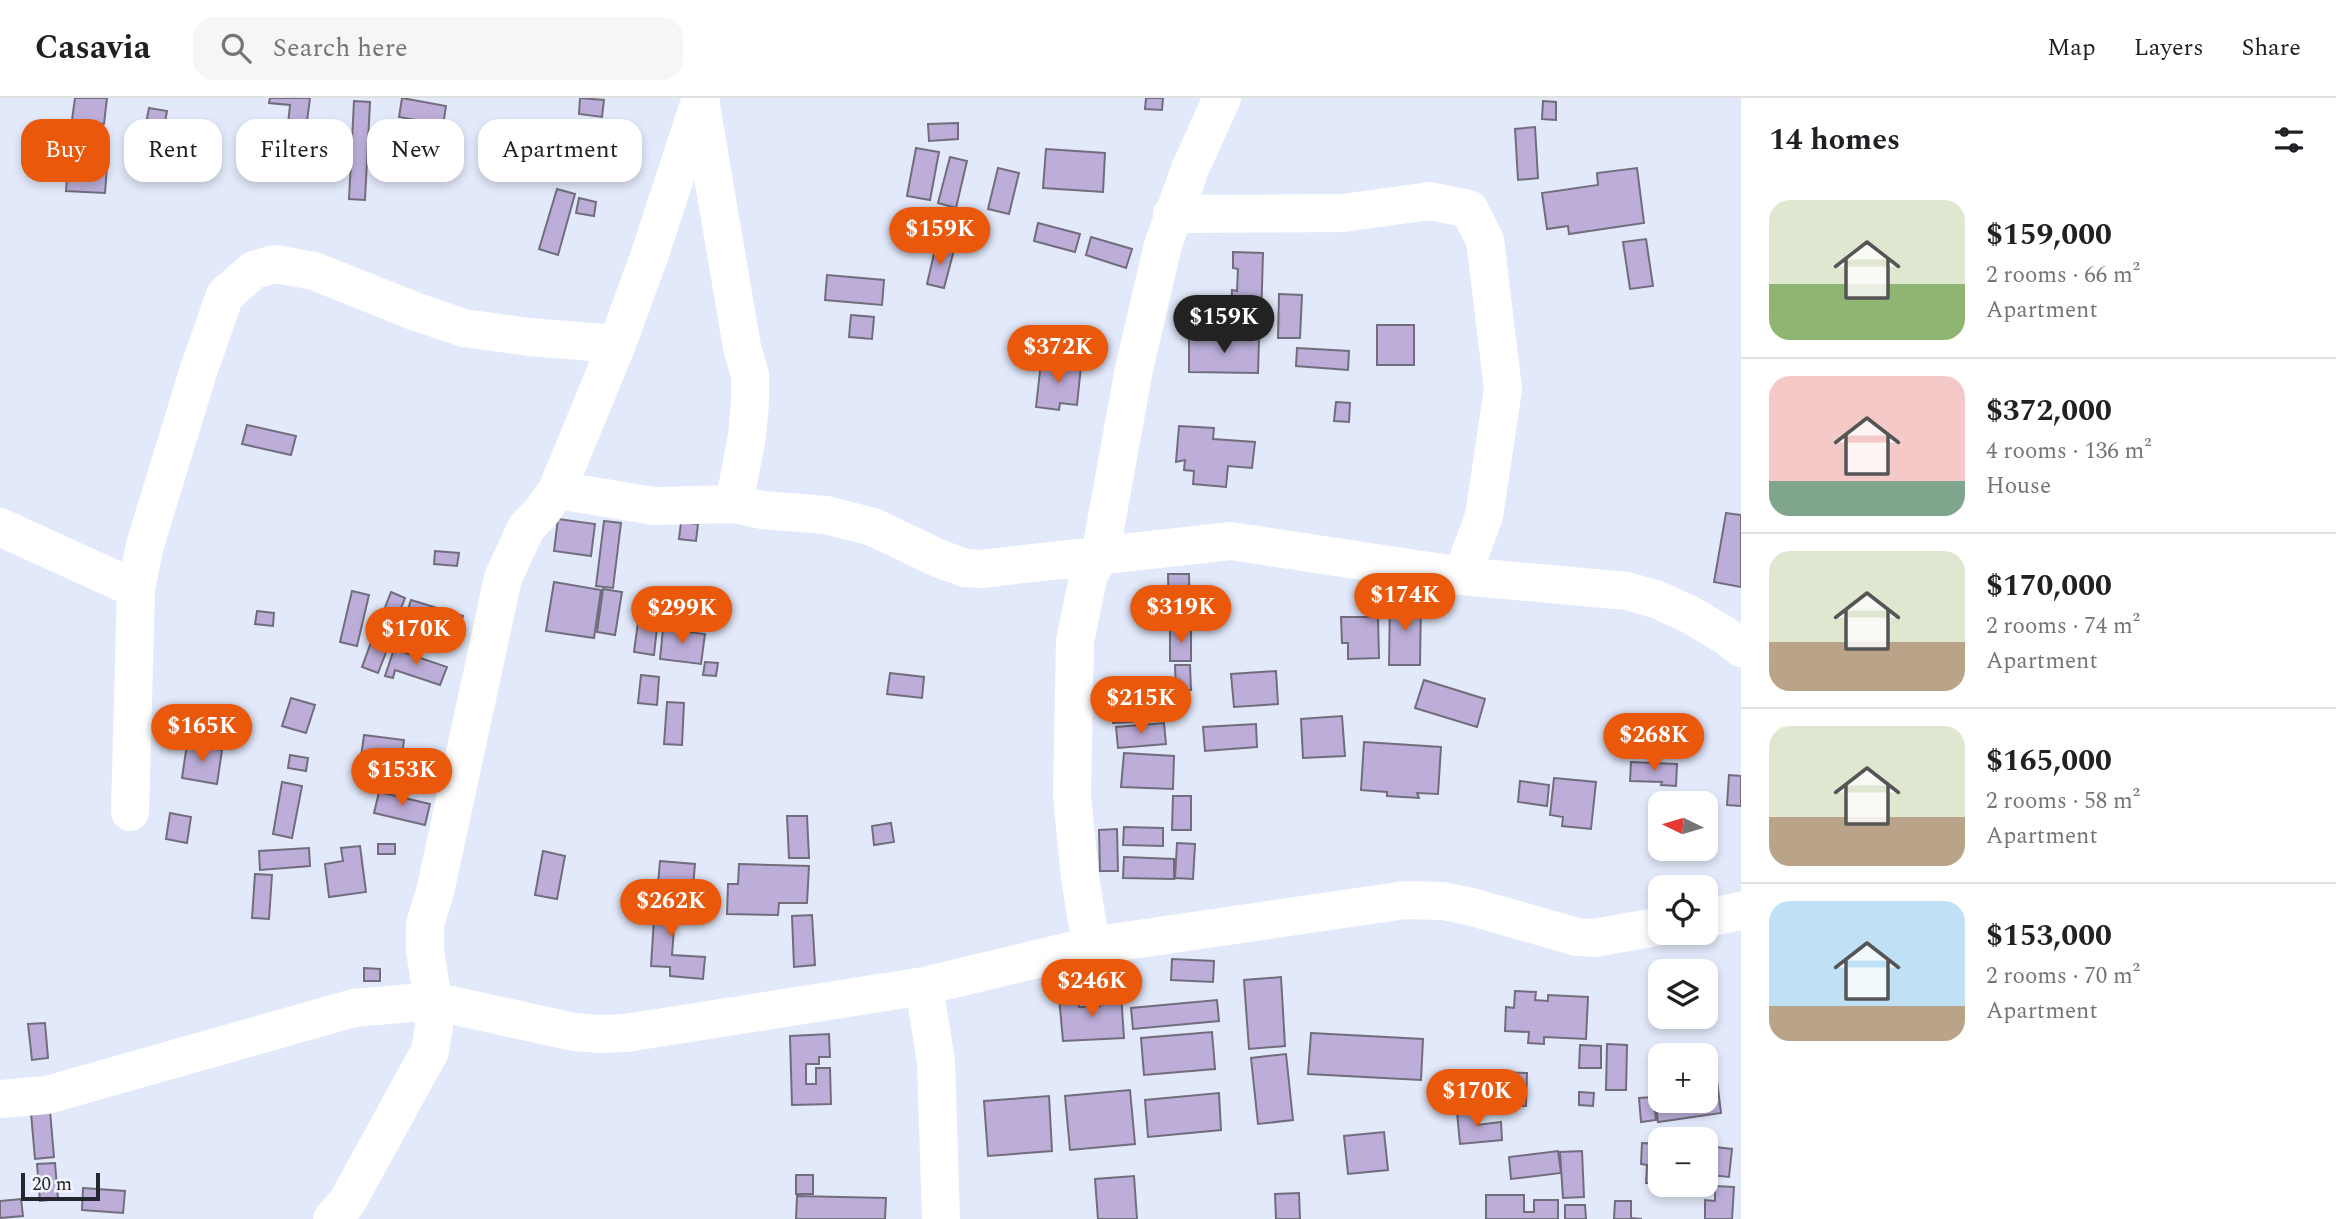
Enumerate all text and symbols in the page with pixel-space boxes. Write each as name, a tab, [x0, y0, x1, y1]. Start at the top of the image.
search box	[193, 17, 683, 80]
text: Casavia	[35, 23, 151, 73]
text: Search here	[273, 28, 408, 68]
icon: search	[217, 29, 255, 67]
text: Map	[2047, 30, 2096, 66]
text: Layers	[2134, 30, 2204, 66]
text: Share	[2242, 30, 2301, 66]
text: 14 homes	[1769, 117, 1900, 163]
chip: Buy	[21, 119, 110, 182]
chip: Rent	[124, 119, 222, 182]
chip: Filters	[236, 119, 353, 182]
chip: New	[367, 119, 464, 182]
chip: Apartment	[478, 119, 642, 182]
icon: filters	[2270, 121, 2308, 159]
pin: $159K	[891, 208, 989, 267]
text: $159K	[905, 212, 975, 247]
text: $159,000	[1986, 212, 2112, 258]
icon: home	[1825, 228, 1909, 312]
text: 2 rooms · 66 m²	[1986, 258, 2140, 293]
text: Apartment	[1986, 293, 2098, 328]
pin: $159K	[1175, 296, 1273, 355]
text: $159K	[1189, 300, 1259, 335]
pin: $372K	[1009, 326, 1107, 385]
text: $372K	[1023, 330, 1093, 365]
text: $372,000	[1986, 388, 2112, 434]
icon: home	[1825, 404, 1909, 488]
text: 4 rooms · 136 m²	[1986, 434, 2152, 469]
text: House	[1986, 469, 2051, 504]
text: $170,000	[1986, 563, 2112, 609]
pin: $174K	[1356, 574, 1454, 633]
text: $174K	[1370, 578, 1440, 613]
icon: home	[1825, 579, 1909, 663]
pin: $319K	[1132, 586, 1230, 645]
pin: $299K	[633, 587, 731, 646]
text: $319K	[1146, 590, 1216, 625]
text: $299K	[647, 591, 717, 626]
pin: $170K	[367, 608, 465, 667]
text: 2 rooms · 74 m²	[1986, 609, 2140, 644]
text: $170K	[381, 612, 451, 647]
text: Apartment	[1986, 644, 2098, 679]
pin: $215K	[1092, 676, 1190, 736]
text: $215K	[1106, 681, 1176, 716]
pin: $165K	[153, 704, 251, 764]
text: $165K	[167, 709, 237, 744]
pin: $268K	[1605, 714, 1703, 773]
text: $268K	[1619, 718, 1689, 753]
text: $165,000	[1986, 738, 2112, 784]
pin: $153K	[353, 748, 451, 808]
text: $153K	[367, 753, 437, 788]
icon: home	[1825, 754, 1909, 838]
text: 2 rooms · 58 m²	[1986, 784, 2140, 819]
north arrow	[1648, 791, 1718, 861]
map controls	[1648, 791, 1718, 1197]
text: Apartment	[1986, 819, 2098, 854]
button: locate	[1648, 875, 1718, 945]
pin: $262K	[622, 880, 720, 939]
text: $262K	[636, 884, 706, 919]
text: $153,000	[1986, 913, 2112, 959]
icon: home	[1825, 929, 1909, 1013]
button: layers	[1648, 959, 1718, 1029]
text: 2 rooms · 70 m²	[1986, 959, 2140, 994]
pin: $246K	[1043, 960, 1141, 1019]
text: $246K	[1057, 964, 1127, 999]
text: Apartment	[1986, 994, 2098, 1029]
button: +	[1648, 1043, 1718, 1113]
pin: $170K	[1428, 1070, 1526, 1129]
text: $170K	[1442, 1074, 1512, 1109]
button: −	[1648, 1127, 1718, 1197]
scale bar	[21, 1170, 100, 1202]
text: 20 m	[32, 1170, 72, 1199]

